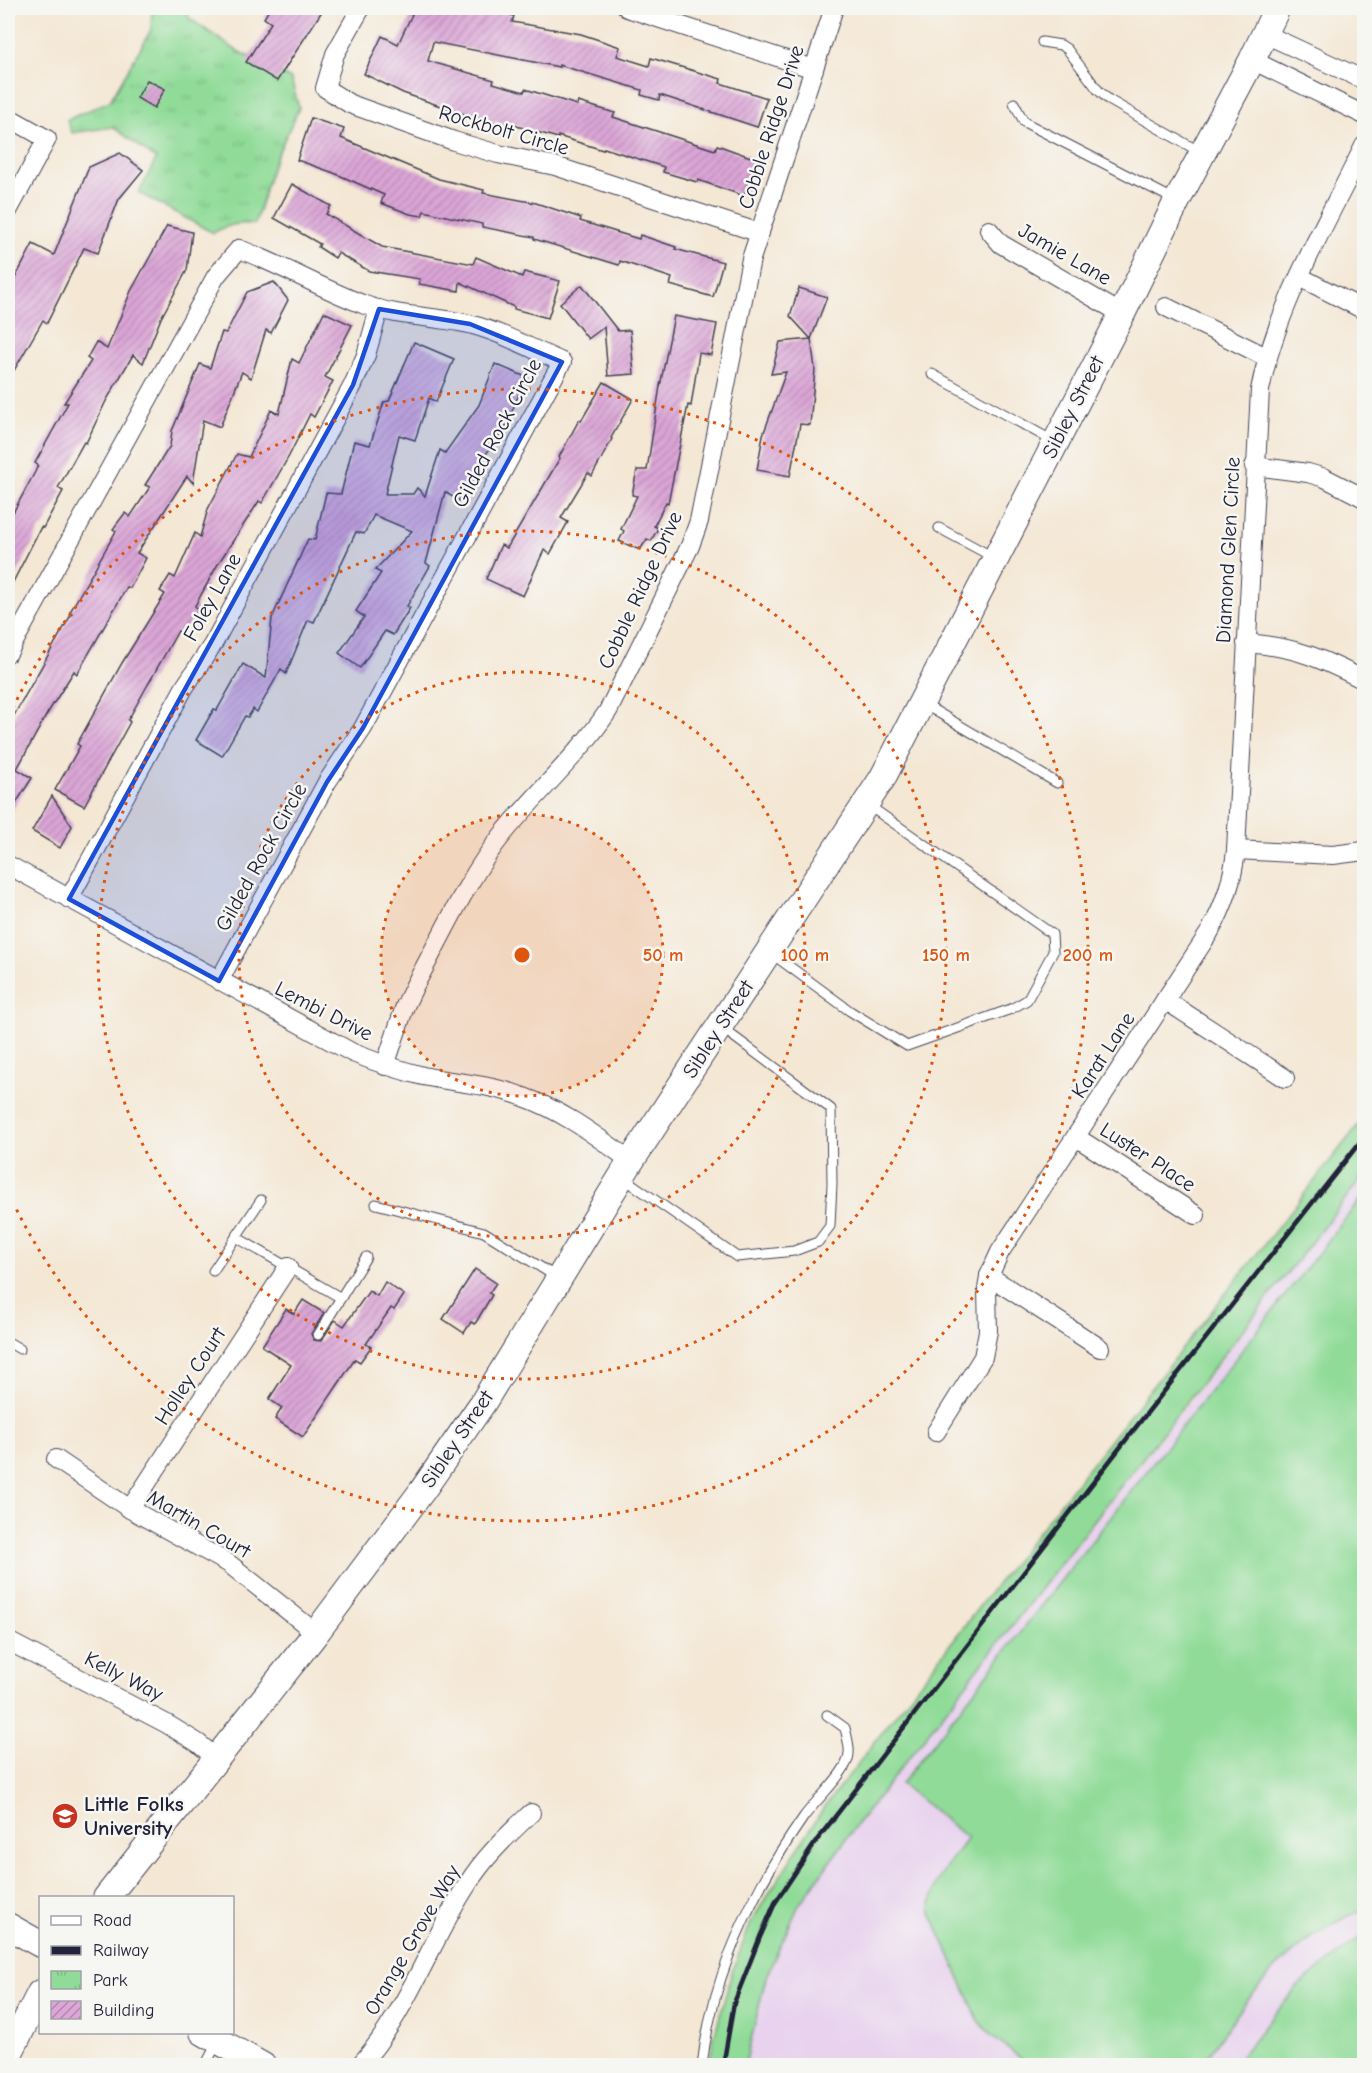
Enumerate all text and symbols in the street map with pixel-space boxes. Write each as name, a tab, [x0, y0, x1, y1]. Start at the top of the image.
street label: Cobble Ridge Drive	[733, 42, 809, 212]
street label: Rockbolt Circle	[436, 100, 572, 160]
street label: Jamie Lane	[1014, 218, 1116, 290]
street label: Sibley Street	[1037, 351, 1109, 462]
street label: Gilded Rock Circle	[448, 354, 546, 512]
street label: Diamond Glen Circle	[1211, 456, 1245, 644]
street label: Cobble Ridge Drive	[593, 507, 687, 673]
street label: Foley Lane	[178, 549, 246, 645]
street label: Gilded Rock Circle	[210, 779, 312, 935]
centre of rings	[512, 945, 532, 965]
text: 50 m	[643, 945, 683, 966]
text: 100 m	[781, 945, 829, 966]
text: 150 m	[922, 945, 970, 966]
text: 200 m	[1063, 945, 1113, 966]
street label: Sibley Street	[678, 975, 759, 1082]
street label: Lembi Drive	[271, 976, 377, 1046]
street label: Karat Lane	[1066, 1008, 1140, 1102]
street label: Luster Place	[1096, 1117, 1200, 1197]
street label: Holley Court	[150, 1322, 231, 1429]
street label: Sibley Street	[416, 1385, 499, 1492]
street label: Martin Court	[143, 1485, 256, 1564]
street label: Kelly Way	[81, 1646, 168, 1706]
place label: Little Folks University	[84, 1792, 184, 1840]
school or university icon: Little Folks University	[50, 1801, 80, 1831]
street label: Orange Grove Way	[359, 1860, 465, 2019]
legend	[39, 1896, 234, 2034]
text: Road	[93, 1910, 132, 1931]
text: Railway	[93, 1940, 150, 1961]
text: Park	[93, 1970, 128, 1991]
text: Building	[93, 2000, 155, 2021]

